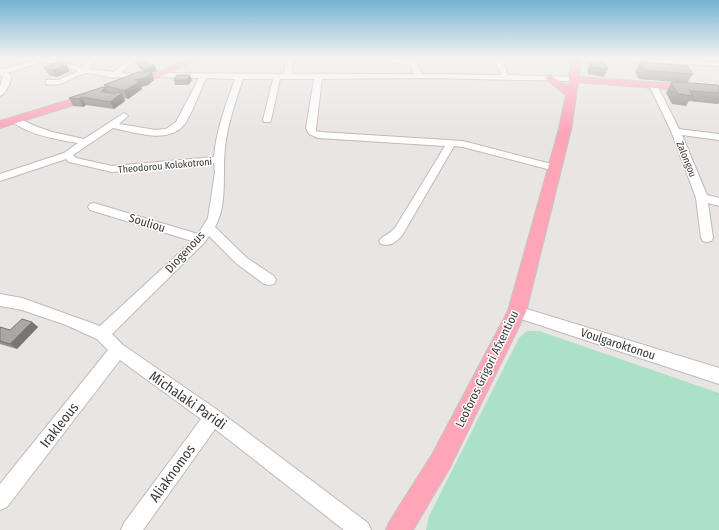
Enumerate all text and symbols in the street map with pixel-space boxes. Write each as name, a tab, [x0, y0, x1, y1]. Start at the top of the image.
street label: Zalongou	[673, 140, 699, 179]
street label: Theodorou Kolokotroni	[118, 156, 213, 176]
street label: Souliou	[127, 211, 167, 235]
street label: Diogenous	[162, 228, 208, 276]
street label: Leoforos Grigori Afxentiou	[453, 308, 521, 430]
street label: Voulgaroktonou	[579, 325, 657, 363]
street label: Michalaki Paridi	[146, 368, 230, 433]
street label: Irakleous	[36, 399, 82, 451]
street label: Aliaknomos	[146, 441, 199, 505]

